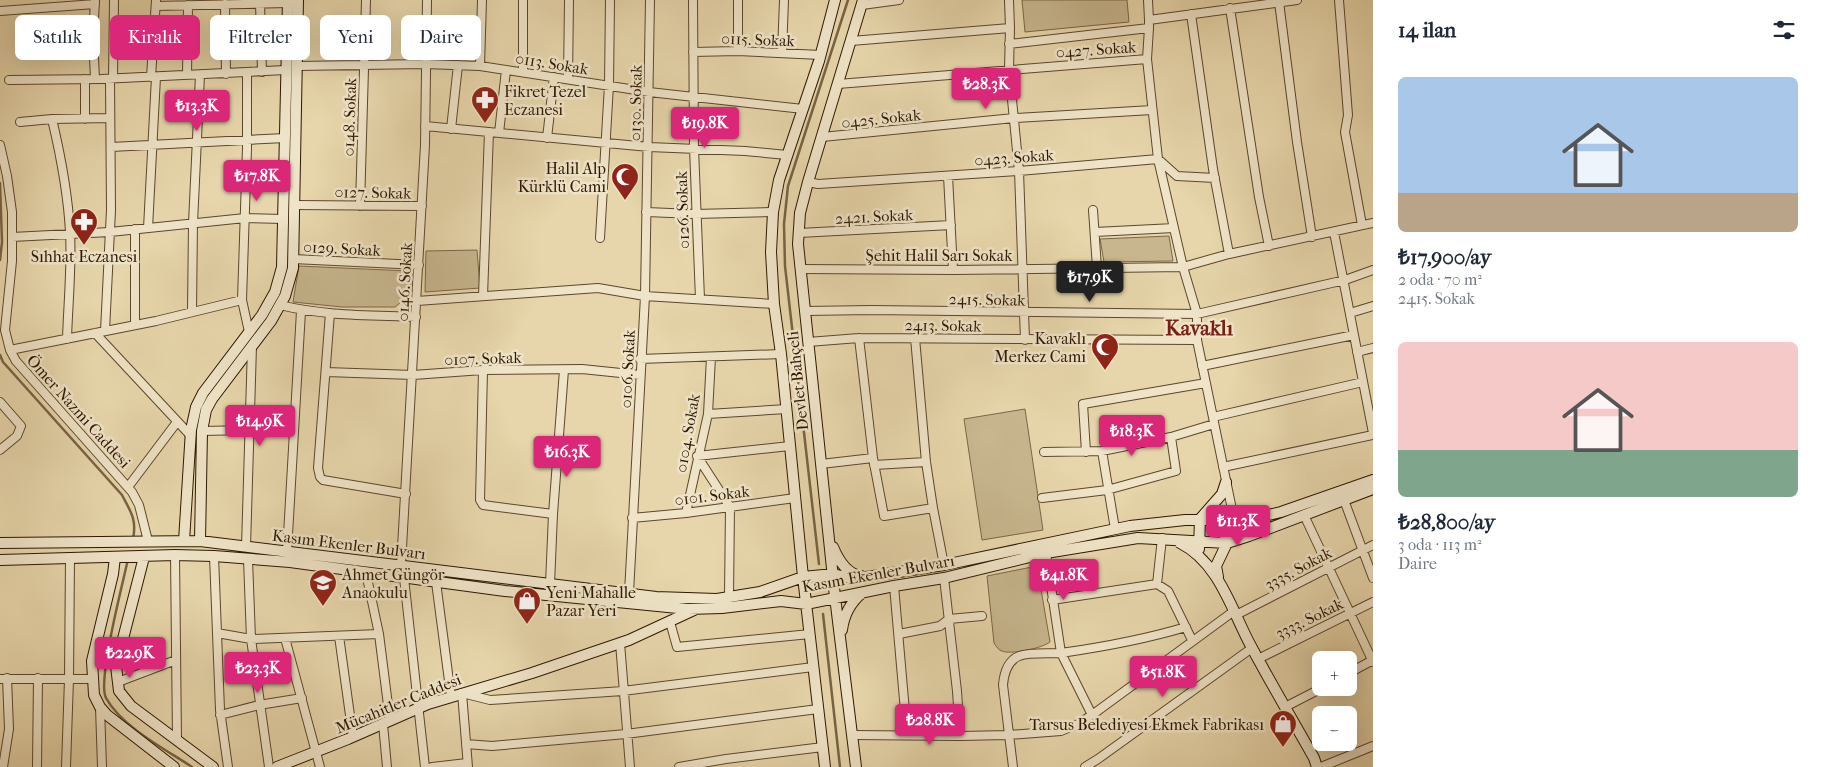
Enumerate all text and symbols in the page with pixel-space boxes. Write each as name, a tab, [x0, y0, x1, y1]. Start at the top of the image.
chip: Satılık	[15, 15, 100, 60]
chip: Kiralık	[110, 15, 200, 60]
chip: Filtreler	[210, 15, 310, 60]
chip: Yeni	[320, 15, 391, 60]
chip: Daire	[401, 15, 481, 60]
icon: filters	[1770, 16, 1798, 44]
text: 14 ilan	[1398, 18, 1456, 42]
street label: 0115. Sokak	[721, 29, 796, 50]
street label: 0427. Sokak	[1055, 37, 1138, 62]
street label: 0113. Sokak	[514, 48, 590, 79]
street label: 0130. Sokak	[625, 64, 646, 141]
pin: ₺28.3K	[945, 68, 1027, 110]
text: ₺28.3K	[963, 74, 1009, 93]
street label: 0148. Sokak	[339, 77, 360, 157]
place label: Fikret Tezel Eczanesi	[504, 82, 587, 119]
pharmacy icon: Fikret Tezel Eczanesi	[470, 85, 500, 124]
pin: ₺13.3K	[156, 90, 238, 132]
text: ₺13.3K	[176, 96, 218, 115]
street label: 0425. Sokak	[840, 105, 923, 132]
pin: ₺19.8K	[664, 106, 746, 149]
icon: home	[1553, 110, 1643, 200]
text: ₺19.8K	[682, 113, 728, 132]
street label: 0423. Sokak	[974, 145, 1055, 170]
place label: Halil Alp Kürklü Cami	[518, 159, 606, 196]
pin: ₺17.8K	[216, 160, 298, 202]
mosque icon: Halil Alp Kürklü Cami	[610, 162, 640, 201]
text: ₺17.8K	[234, 166, 280, 185]
street label: 0126. Sokak	[672, 170, 693, 249]
street label: 0127. Sokak	[334, 182, 412, 203]
street label: 2421. Sokak	[834, 205, 914, 228]
pharmacy icon: Sıhhat Eczanesi	[69, 207, 99, 246]
street label: 0129. Sokak	[303, 237, 382, 260]
street label: 0146. Sokak	[393, 241, 416, 322]
text: ₺17,900/ay	[1398, 245, 1491, 269]
street label: Şehit Halil Sarı Sokak	[866, 246, 1013, 265]
place label: Sıhhat Eczanesi	[31, 247, 138, 266]
pin: ₺17.9K	[1049, 260, 1131, 303]
text: ₺17.9K	[1067, 267, 1113, 286]
text: 2 oda · 70 m²	[1398, 270, 1482, 289]
street label: 2415. Sokak	[948, 289, 1026, 310]
text: 2415. Sokak	[1398, 289, 1475, 308]
street label: 2413. Sokak	[905, 315, 982, 336]
district label: Kavaklı	[1165, 316, 1234, 340]
street label: 0106. Sokak	[616, 329, 639, 409]
place label: Kavaklı Merkez Cami	[994, 329, 1086, 366]
street label: Devlet Bahçeli	[783, 330, 812, 432]
mosque icon: Kavaklı Merkez Cami	[1090, 332, 1120, 371]
street label: 0107. Sokak	[444, 348, 523, 369]
street label: Ömer Nazmi Caddesi	[23, 351, 135, 472]
icon: home	[1553, 375, 1643, 465]
street label: 0104. Sokak	[671, 392, 704, 474]
pin: ₺14.9K	[219, 404, 301, 447]
text: ₺14.9K	[236, 411, 284, 430]
pin: ₺18.3K	[1091, 414, 1173, 457]
text: ₺18.3K	[1110, 421, 1154, 440]
pin: ₺16.3K	[526, 436, 608, 478]
text: ₺16.3K	[545, 442, 589, 461]
street label: 0101. Sokak	[673, 481, 751, 510]
pin: ₺11.3K	[1197, 504, 1279, 547]
text: ₺28,800/ay	[1398, 510, 1495, 534]
text: ₺11.3K	[1217, 511, 1259, 530]
street label: Kasım Ekenler Bulvarı	[271, 526, 427, 563]
text: 3 oda · 113 m²	[1398, 535, 1482, 554]
street label: 3335. Sokak	[1261, 543, 1336, 594]
street label: Kasım Ekenler Bulvarı	[800, 551, 956, 596]
text: Daire	[1398, 554, 1437, 573]
pin: ₺41.8K	[1023, 558, 1105, 601]
place label: Ahmet Güngör Anaokulu	[341, 565, 445, 602]
text: ₺41.8K	[1040, 565, 1088, 584]
school or university icon: Ahmet Güngör Anaokulu	[308, 568, 338, 607]
place label: Yeni Mahalle Pazar Yeri	[545, 583, 636, 620]
shop icon: Yeni Mahalle Pazar Yeri	[512, 586, 542, 625]
street label: 3333. Sokak	[1272, 594, 1347, 643]
pin: ₺22.9K	[89, 636, 171, 679]
text: ₺22.9K	[106, 643, 154, 662]
map controls	[1312, 651, 1357, 751]
button: +	[1312, 651, 1357, 696]
pin: ₺23.3K	[217, 652, 299, 694]
pin: ₺51.8K	[1122, 656, 1204, 698]
text: ₺23.3K	[235, 658, 281, 677]
text: ₺51.8K	[1141, 662, 1185, 681]
street label: Mücahitler Caddesi	[333, 669, 464, 737]
pin: ₺28.8K	[889, 704, 971, 746]
button: −	[1312, 706, 1357, 751]
shop icon: Tarsus Belediyesi Ekmek Fabrikası	[1268, 709, 1298, 748]
text: ₺28.8K	[906, 710, 954, 729]
place label: Tarsus Belediyesi Ekmek Fabrikası	[1029, 715, 1264, 734]

